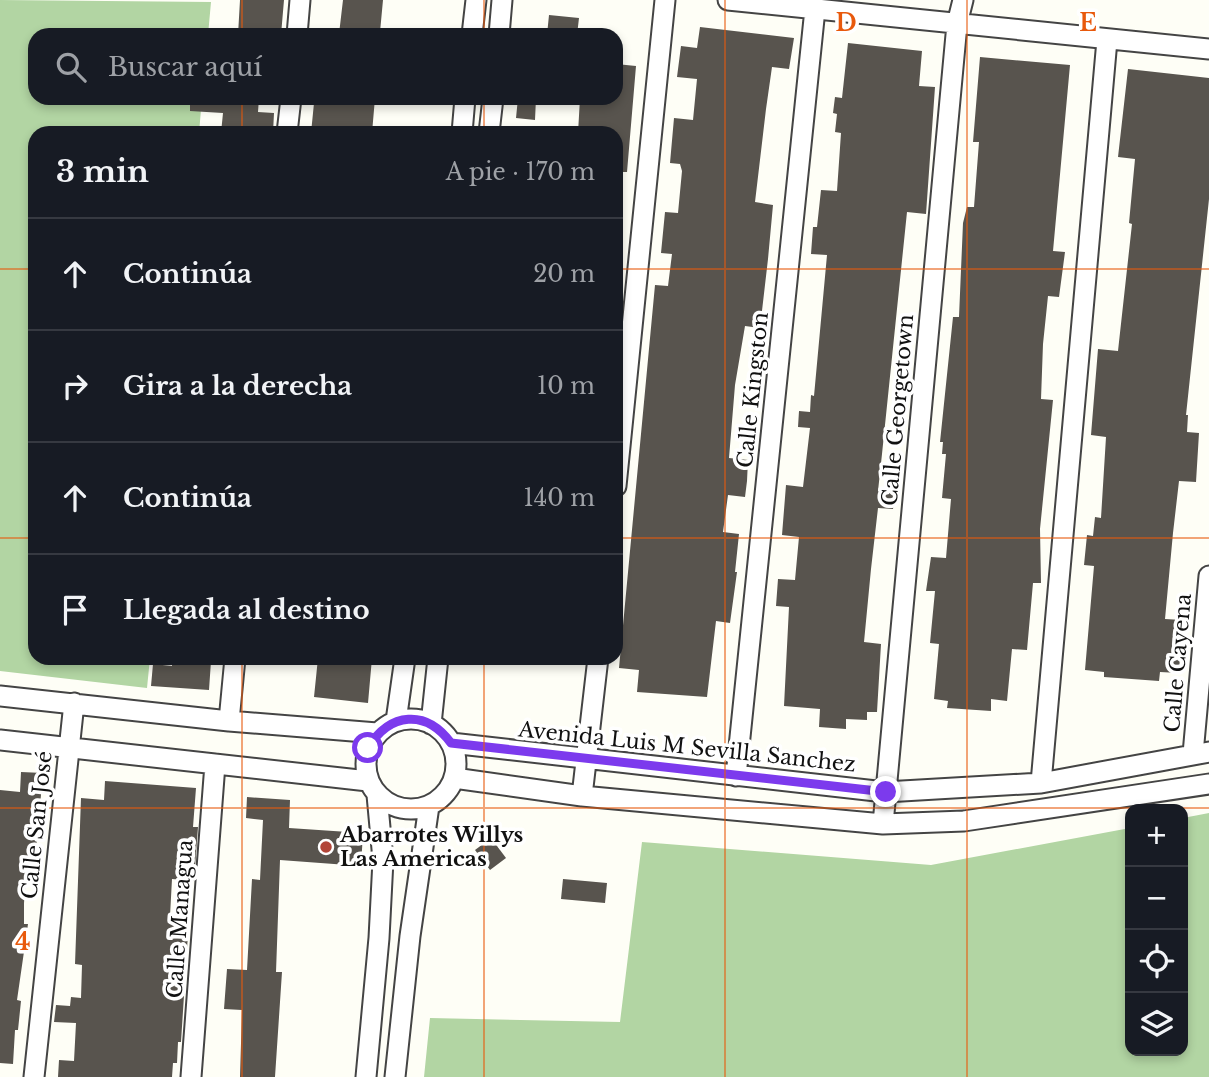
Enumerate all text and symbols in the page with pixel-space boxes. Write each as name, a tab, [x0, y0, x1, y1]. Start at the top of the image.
text: D	[835, 9, 857, 37]
text: E	[1079, 9, 1097, 37]
search box	[28, 28, 623, 105]
icon: search	[52, 48, 90, 86]
text: Buscar aquí	[108, 51, 262, 83]
text: 3 min	[56, 153, 149, 190]
text: A pie · 170 m	[446, 158, 595, 186]
icon: ahead	[56, 255, 94, 293]
text: Continúa	[123, 258, 252, 290]
text: 20 m	[533, 260, 595, 288]
street label: Calle Kingston	[732, 311, 774, 469]
street label: Calle Georgetown	[877, 313, 919, 507]
icon: right	[56, 367, 94, 405]
text: Gira a la derecha	[123, 370, 352, 402]
text: 10 m	[537, 372, 595, 400]
icon: ahead	[56, 479, 94, 517]
text: Continúa	[123, 482, 252, 514]
text: 140 m	[524, 484, 595, 512]
icon: arrive	[56, 591, 94, 629]
street label: Calle Cayena	[1159, 592, 1197, 734]
text: Llegada al destino	[123, 594, 370, 626]
street label: Avenida Luis M Sevilla Sanchez	[516, 716, 857, 778]
route start	[352, 732, 383, 763]
street label: Calle San José	[16, 750, 58, 900]
route end	[870, 776, 901, 807]
map controls	[1125, 804, 1188, 1056]
button: +	[1125, 804, 1188, 867]
place label: Abarrotes Willys Las Americas	[339, 822, 524, 872]
street label: Calle Managua	[161, 838, 199, 999]
marker: Abarrotes Willys Las Americas	[318, 839, 334, 855]
button: −	[1125, 867, 1188, 930]
text: 4	[15, 928, 31, 956]
button: locate	[1125, 930, 1188, 993]
button: layers	[1125, 993, 1188, 1056]

